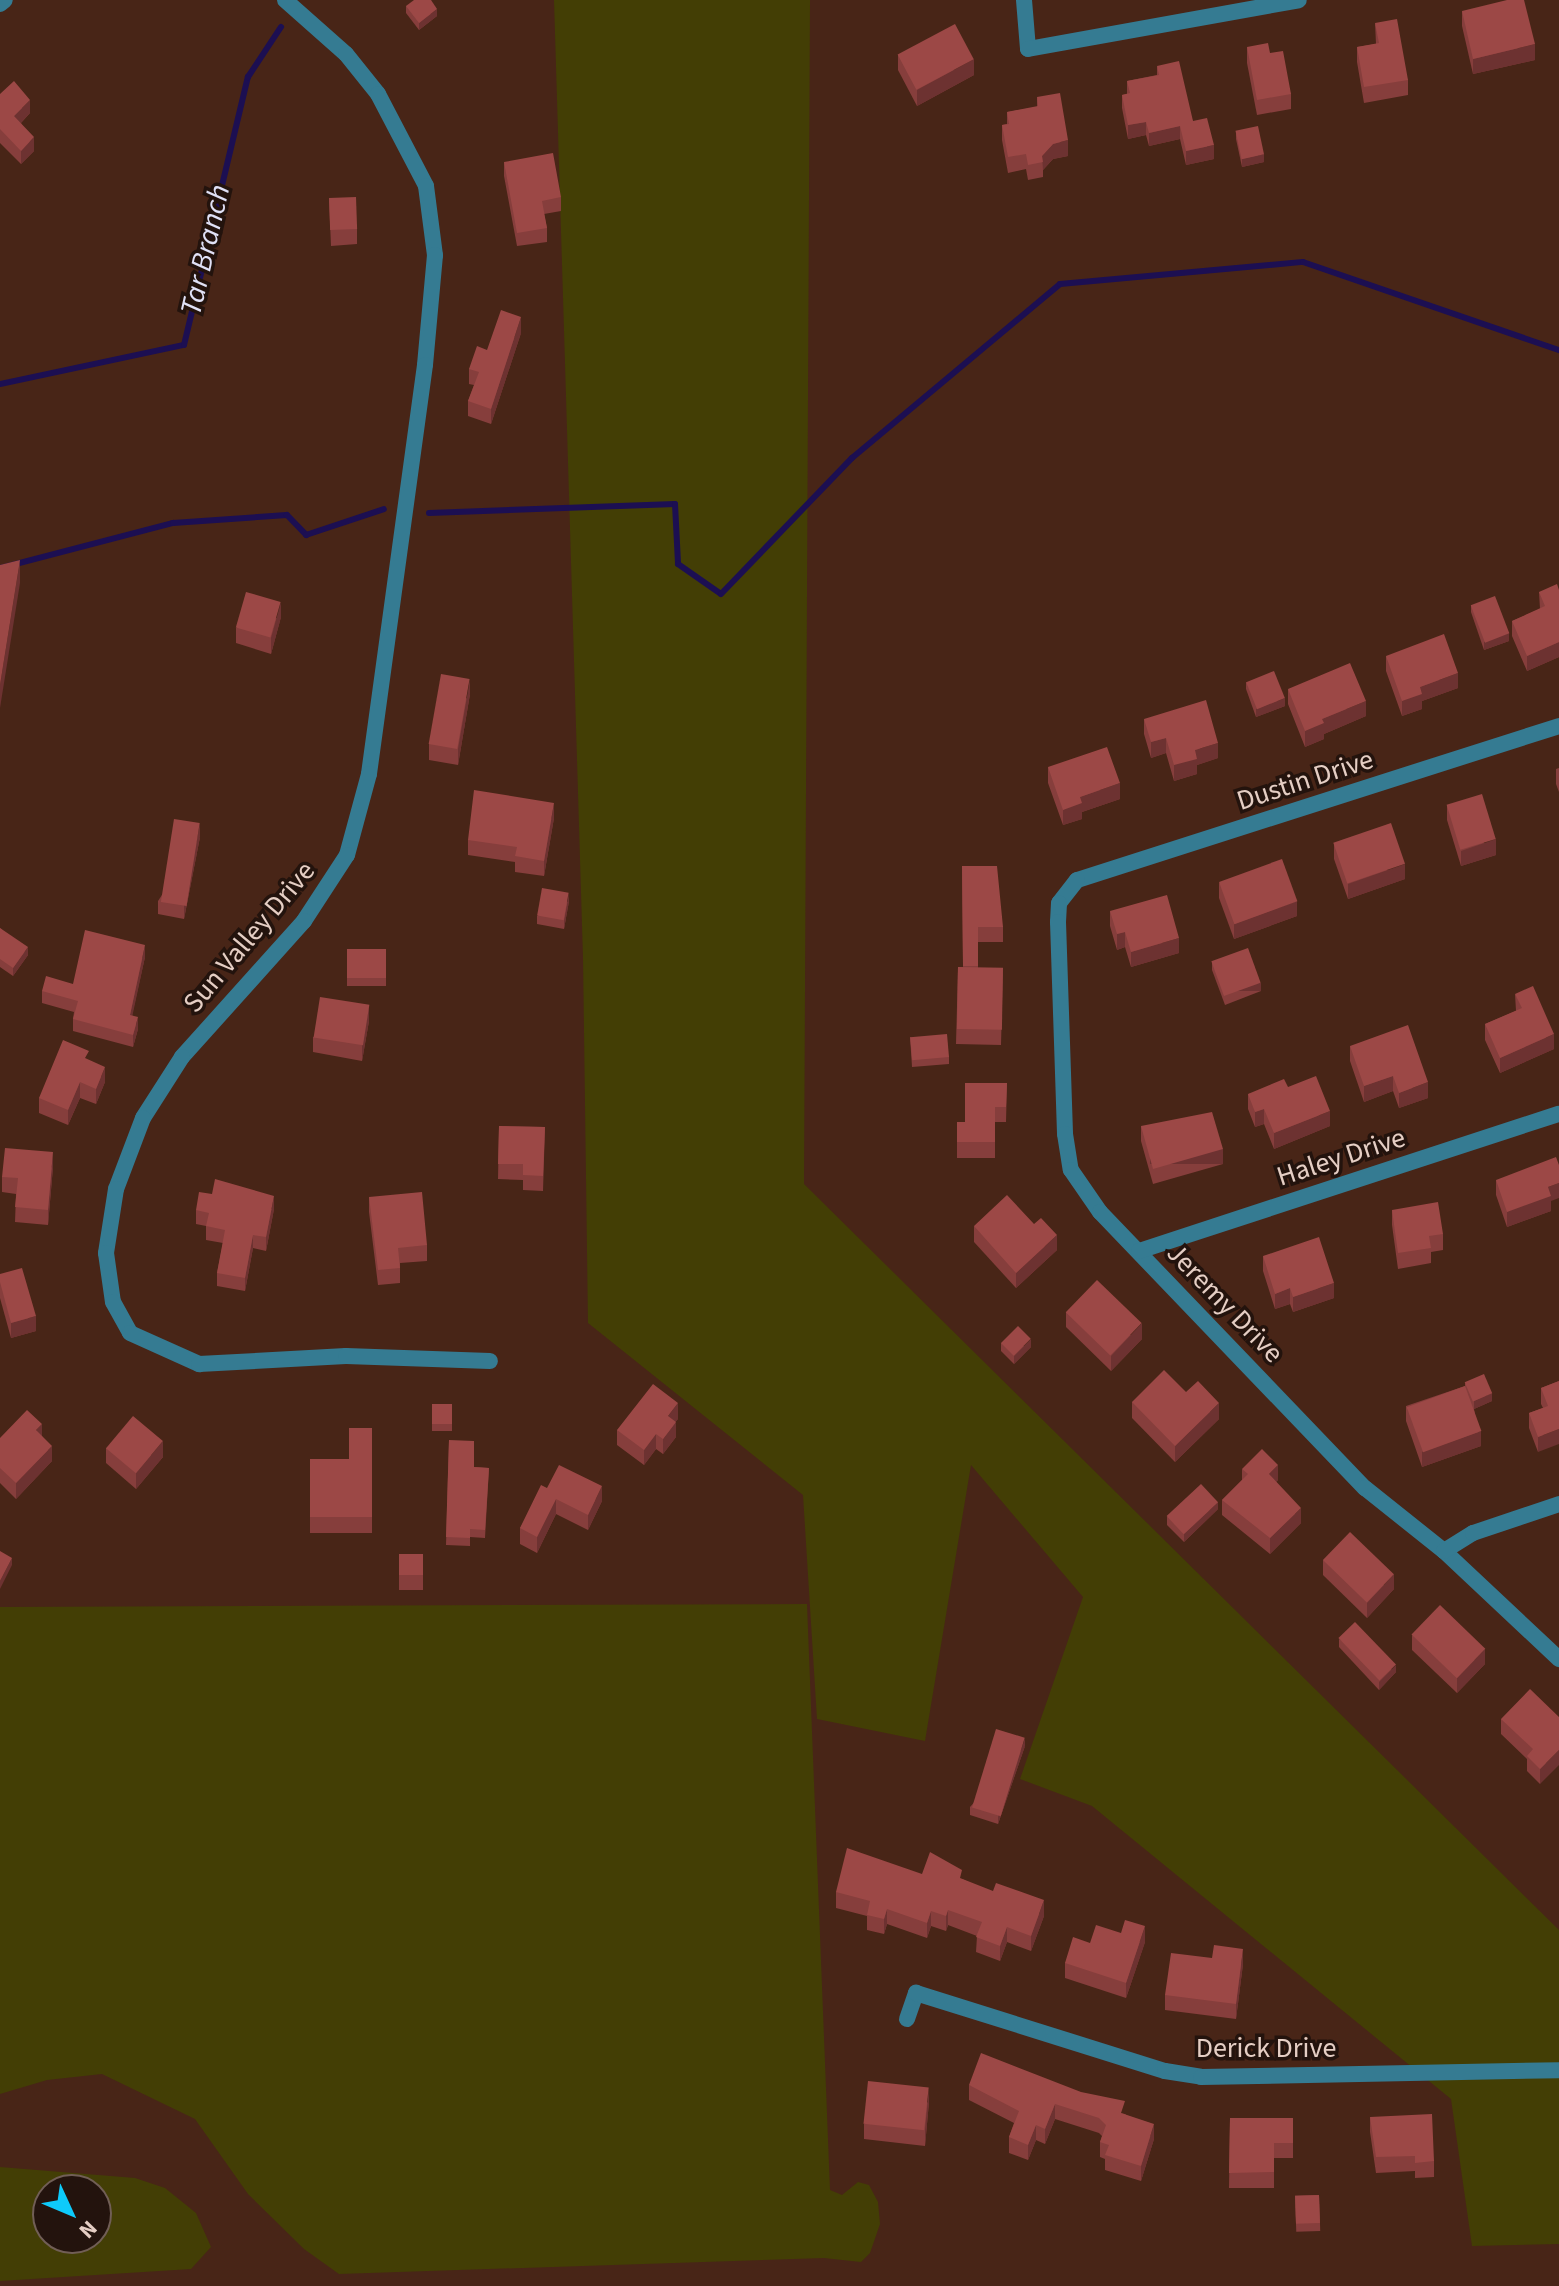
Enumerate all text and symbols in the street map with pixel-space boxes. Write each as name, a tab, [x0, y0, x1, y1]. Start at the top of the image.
water label: Tar Branch	[173, 181, 239, 319]
street label: Dustin Drive	[1232, 742, 1378, 818]
street label: Sun Valley Drive	[176, 855, 322, 1019]
street label: Haley Drive	[1273, 1120, 1409, 1194]
street label: Jeremy Drive	[1160, 1236, 1290, 1370]
street label: Derick Drive	[1196, 2031, 1336, 2065]
north arrow	[32, 2174, 112, 2254]
text: N	[71, 2213, 104, 2246]

